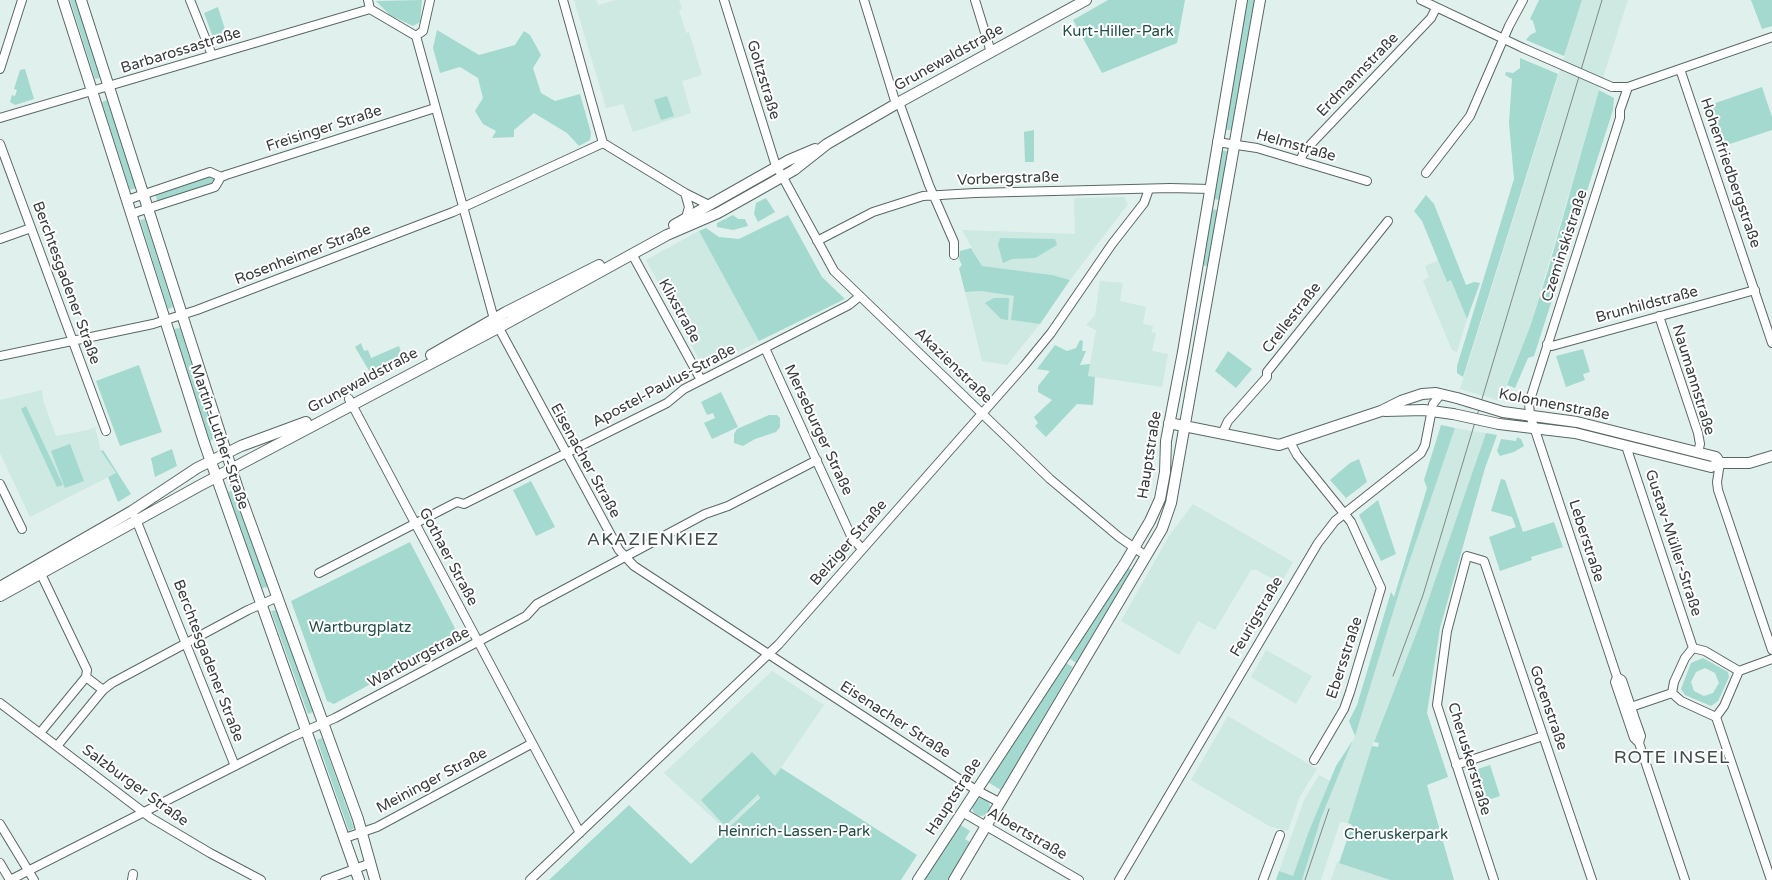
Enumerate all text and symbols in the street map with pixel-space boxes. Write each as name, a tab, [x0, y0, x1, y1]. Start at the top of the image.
street label: Grunewaldstraße	[891, 21, 1007, 95]
park label: Kurt-Hiller-Park	[1062, 23, 1174, 41]
street label: Barbarossastraße	[119, 24, 243, 78]
street label: Erdmannstraße	[1313, 29, 1403, 121]
street label: Goltzstraße	[742, 38, 784, 122]
street label: Hohenfriedbergstraße	[1696, 96, 1764, 250]
street label: Freisinger Straße	[264, 102, 384, 156]
street label: Helmstraße	[1254, 126, 1338, 166]
street label: Vorbergstraße	[957, 168, 1059, 190]
street label: Czeminskistraße	[1538, 188, 1592, 304]
street label: Berchtesgadener Straße	[28, 199, 104, 367]
street label: Rosenheimer Straße	[232, 221, 374, 289]
street label: Klixstraße	[654, 276, 704, 346]
street label: Crellestraße	[1259, 279, 1325, 357]
street label: Brunhildstraße	[1594, 283, 1700, 327]
street label: Naumannstraße	[1668, 323, 1718, 437]
street label: Akazienstraße	[910, 324, 996, 408]
street label: Apostel-Paulus-Straße	[589, 341, 739, 431]
street label: Grunewaldstraße	[305, 344, 421, 418]
street label: Martin-Luther-Straße	[186, 362, 252, 512]
street label: Merseburger Straße	[780, 362, 856, 498]
street label: Kolonnenstraße	[1497, 385, 1611, 425]
street label: Eisenacher Straße	[546, 401, 624, 521]
street label: Hauptstraße	[1134, 410, 1166, 500]
street label: Gustav-Müller-Straße	[1641, 467, 1705, 619]
street label: Belziger Straße	[807, 496, 891, 590]
street label: Leberstraße	[1564, 498, 1608, 584]
street label: Gothaer Straße	[415, 505, 481, 609]
district label: AKAZIENKIEZ	[585, 529, 721, 551]
street label: Feurigstraße	[1227, 574, 1287, 660]
street label: Berchtesgadener Straße	[169, 577, 247, 745]
street label: Ebersstraße	[1323, 615, 1367, 701]
park label: Wartburgplatz	[309, 619, 411, 637]
street label: Wartburgstraße	[365, 624, 473, 692]
street label: Gotenstraße	[1525, 663, 1571, 753]
street label: Eisenacher Straße	[836, 678, 954, 762]
street label: Cheruskerstraße	[1443, 700, 1495, 818]
street label: Salzburger Straße	[78, 741, 192, 831]
street label: Meininger Straße	[374, 744, 490, 818]
district label: ROTE INSEL	[1612, 747, 1732, 769]
street label: Hauptstraße	[922, 755, 986, 839]
street label: Albertstraße	[984, 804, 1070, 864]
park label: Heinrich-Lassen-Park	[718, 823, 870, 841]
park label: Cheruskerpark	[1344, 826, 1448, 844]

